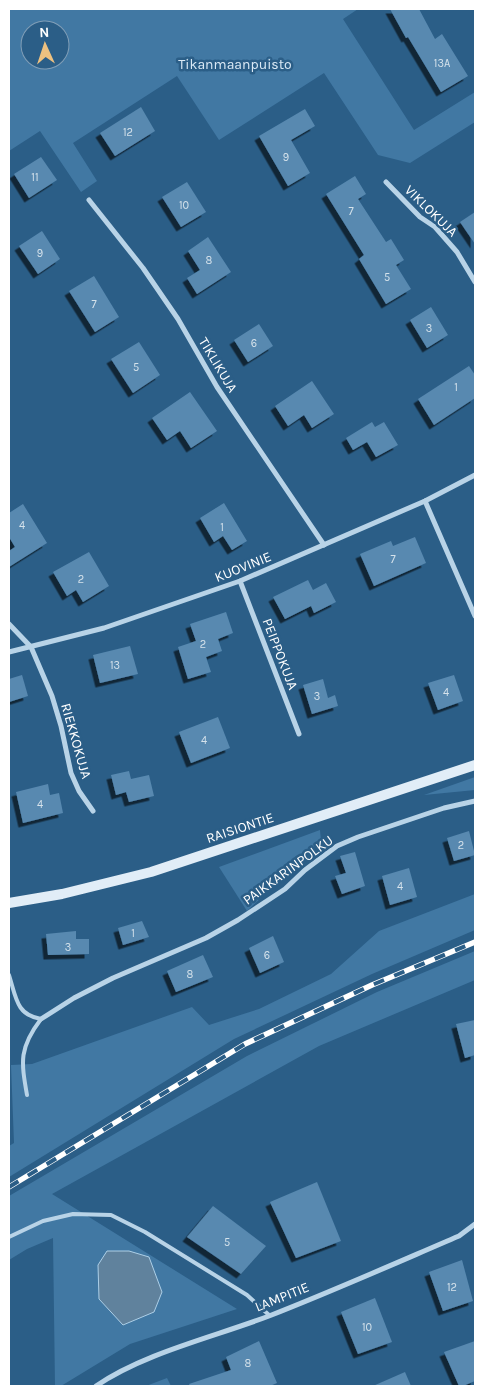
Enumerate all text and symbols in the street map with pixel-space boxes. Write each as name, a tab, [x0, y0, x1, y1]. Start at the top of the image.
north arrow	[20, 20, 70, 70]
text: N	[39, 24, 50, 41]
park label: Tikanmaanpuisto	[178, 56, 292, 73]
house number: 13A	[434, 57, 451, 70]
house number: 12	[123, 126, 133, 139]
house number: 9	[283, 151, 289, 164]
house number: 11	[31, 171, 39, 184]
street label: VIKLOKUJA	[401, 182, 461, 240]
house number: 10	[179, 199, 189, 212]
house number: 7	[348, 205, 354, 218]
house number: 9	[37, 247, 43, 260]
house number: 8	[206, 254, 213, 267]
house number: 5	[384, 271, 390, 284]
house number: 7	[91, 298, 97, 311]
house number: 3	[426, 322, 432, 335]
street label: TIKLIKUJA	[195, 334, 241, 396]
house number: 6	[251, 337, 257, 350]
house number: 5	[133, 361, 139, 374]
house number: 1	[454, 381, 458, 394]
house number: 4	[19, 519, 25, 532]
house number: 1	[220, 521, 224, 534]
street label: KUOVINIE	[212, 548, 274, 586]
house number: 7	[390, 553, 396, 566]
house number: 2	[78, 573, 84, 586]
street label: PEIPPOKUJA	[259, 616, 301, 692]
house number: 2	[200, 638, 206, 651]
house number: 13	[110, 659, 120, 672]
house number: 4	[443, 686, 449, 699]
house number: 3	[314, 690, 320, 703]
street label: RIEKKOKUJA	[57, 701, 95, 781]
house number: 4	[201, 734, 207, 747]
house number: 4	[37, 798, 43, 811]
street label: RAISIONTIE	[204, 809, 276, 847]
street label: PAIKKARINPOLKU	[240, 832, 336, 908]
house number: 2	[458, 839, 464, 852]
house number: 4	[397, 880, 403, 893]
house number: 1	[131, 927, 135, 940]
house number: 3	[65, 941, 71, 954]
house number: 6	[264, 949, 270, 962]
house number: 8	[187, 968, 194, 981]
house number: 5	[224, 1236, 230, 1249]
street label: LAMPITIE	[252, 1278, 312, 1316]
house number: 12	[447, 1281, 457, 1294]
house number: 10	[362, 1321, 372, 1334]
house number: 8	[245, 1357, 252, 1370]

